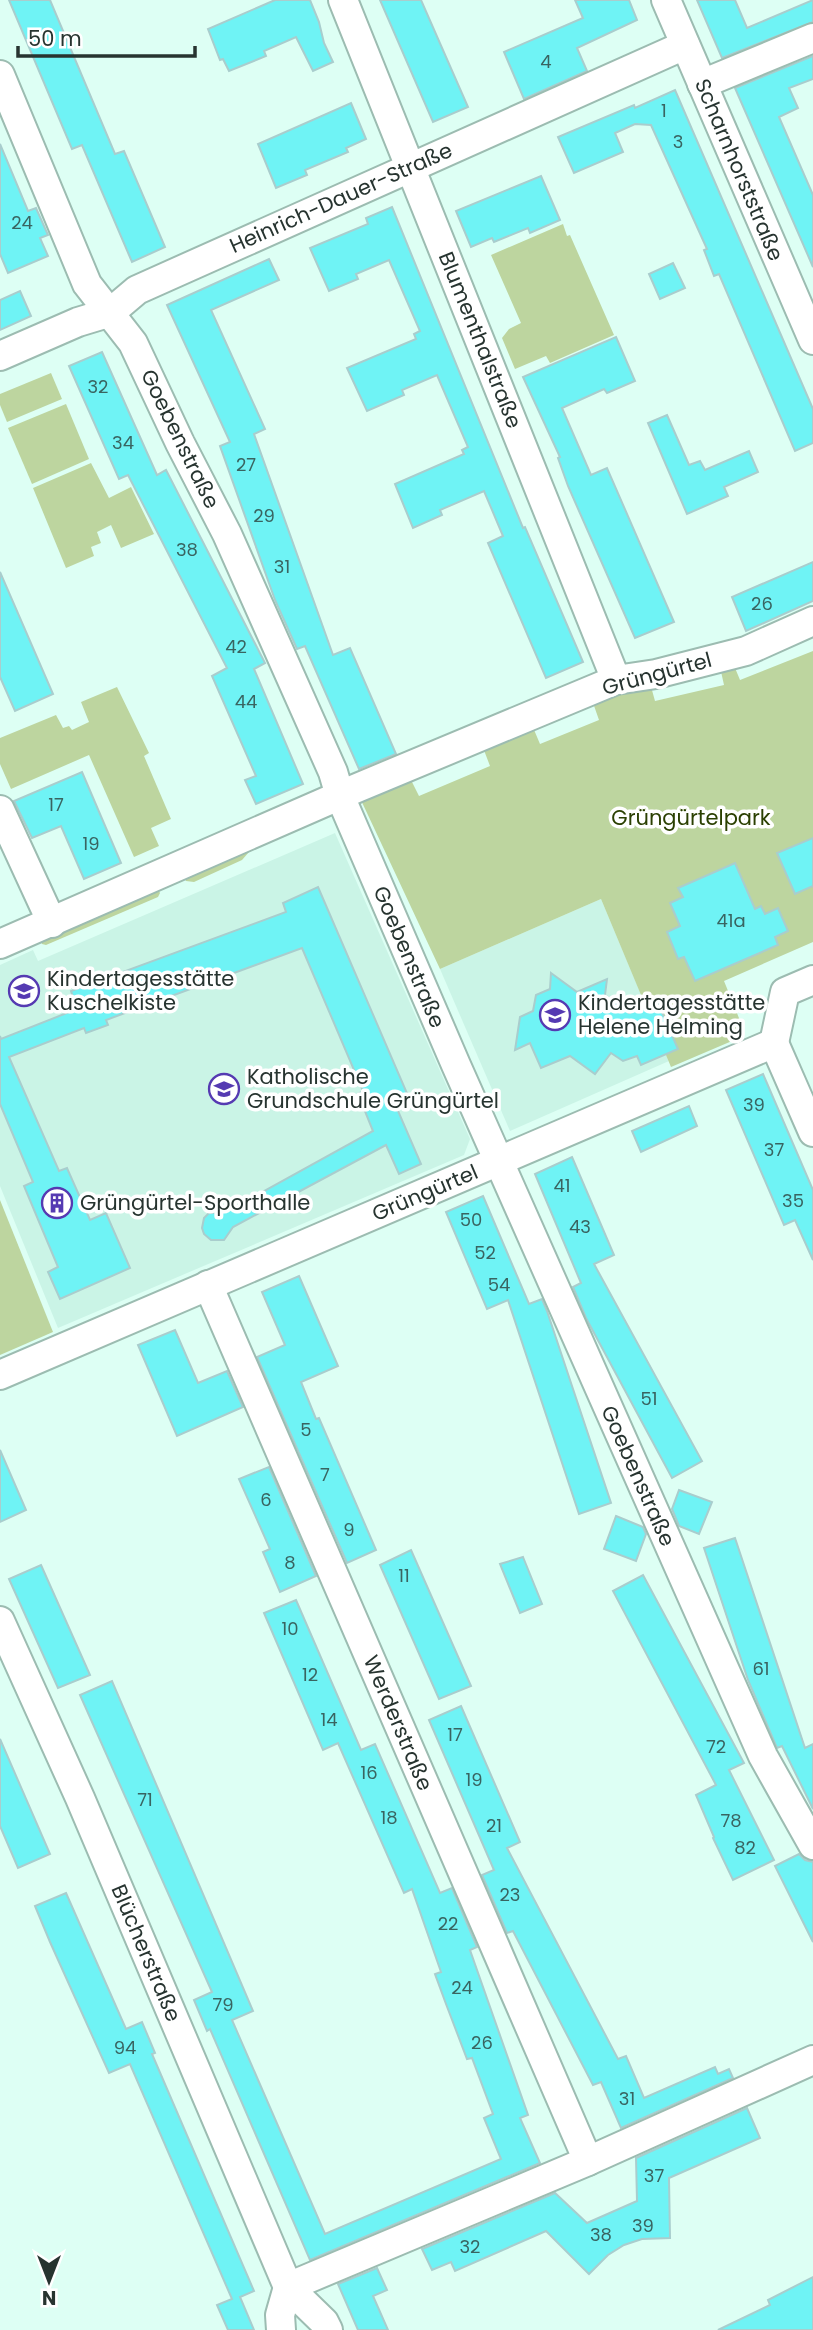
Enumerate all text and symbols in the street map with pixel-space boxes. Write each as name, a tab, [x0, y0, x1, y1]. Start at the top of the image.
scale bar	[18, 14, 194, 58]
text: 50 m	[28, 24, 82, 53]
house number: 4	[540, 49, 552, 74]
street label: Scharnhorststraße	[688, 74, 791, 265]
house number: 1	[661, 98, 667, 123]
house number: 3	[673, 129, 683, 154]
street label: Heinrich-Dauer-Straße	[225, 135, 457, 260]
house number: 24	[11, 210, 33, 235]
street label: Blumenthalstraße	[432, 247, 529, 432]
street label: Goebenstraße	[134, 364, 227, 513]
house number: 32	[88, 374, 108, 399]
house number: 34	[112, 430, 134, 455]
house number: 27	[236, 452, 256, 477]
house number: 29	[253, 503, 275, 528]
house number: 38	[176, 537, 198, 562]
house number: 31	[274, 554, 290, 579]
house number: 26	[751, 591, 773, 616]
house number: 42	[225, 634, 247, 659]
street label: Grüngürtel	[599, 645, 715, 702]
house number: 44	[235, 689, 257, 714]
house number: 17	[48, 792, 64, 817]
park label: Grüngürtelpark	[611, 803, 771, 832]
house number: 19	[82, 831, 100, 856]
street label: Goebenstraße	[367, 881, 452, 1032]
house number: 41a	[716, 908, 746, 933]
place label: Kindertagesstätte Kuschelkiste	[47, 964, 234, 1017]
school or university icon: Kindertagesstätte Kuschelkiste	[7, 974, 41, 1008]
place label: Kindertagesstätte Helene Helming	[578, 988, 765, 1041]
school or university icon: Kindertagesstätte Helene Helming	[538, 998, 572, 1032]
place label: Katholische Grundschule Grüngürtel	[247, 1062, 499, 1115]
school or university icon: Katholische Grundschule Grüngürtel	[207, 1072, 241, 1106]
house number: 39	[743, 1092, 765, 1117]
house number: 37	[764, 1137, 784, 1162]
street label: Grüngürtel	[367, 1157, 482, 1228]
house number: 41	[553, 1173, 571, 1198]
building icon: Grüngürtel-Sporthalle	[40, 1186, 74, 1220]
place label: Grüngürtel-Sporthalle	[80, 1188, 310, 1217]
house number: 35	[782, 1188, 804, 1213]
house number: 50	[460, 1207, 482, 1232]
house number: 43	[569, 1214, 591, 1239]
house number: 52	[474, 1240, 496, 1265]
house number: 54	[488, 1272, 510, 1297]
house number: 51	[640, 1386, 658, 1411]
street label: Goebenstraße	[594, 1401, 682, 1551]
house number: 5	[300, 1417, 312, 1442]
house number: 7	[320, 1462, 330, 1487]
house number: 6	[260, 1487, 272, 1512]
house number: 9	[343, 1517, 355, 1542]
house number: 8	[284, 1550, 296, 1575]
house number: 11	[398, 1563, 410, 1588]
house number: 10	[281, 1616, 299, 1641]
street label: Werderstraße	[357, 1651, 440, 1795]
house number: 61	[752, 1656, 770, 1681]
house number: 12	[302, 1662, 318, 1687]
house number: 14	[320, 1707, 338, 1732]
house number: 17	[447, 1722, 463, 1747]
house number: 72	[706, 1734, 726, 1759]
house number: 16	[360, 1760, 378, 1785]
house number: 19	[465, 1767, 483, 1792]
house number: 71	[137, 1787, 153, 1812]
house number: 18	[380, 1805, 398, 1830]
house number: 78	[720, 1808, 742, 1833]
house number: 21	[486, 1813, 502, 1838]
house number: 82	[734, 1835, 756, 1860]
street label: Blücherstraße	[104, 1880, 188, 2026]
house number: 23	[500, 1882, 520, 1907]
house number: 22	[438, 1911, 458, 1936]
house number: 24	[451, 1975, 473, 2000]
house number: 79	[212, 1992, 234, 2017]
house number: 26	[471, 2030, 493, 2055]
house number: 94	[114, 2035, 136, 2060]
house number: 31	[619, 2086, 635, 2111]
house number: 37	[644, 2163, 664, 2188]
house number: 39	[632, 2213, 654, 2238]
house number: 38	[590, 2222, 612, 2247]
house number: 32	[460, 2234, 480, 2259]
north arrow	[14, 2246, 84, 2316]
text: N	[42, 2284, 56, 2311]

